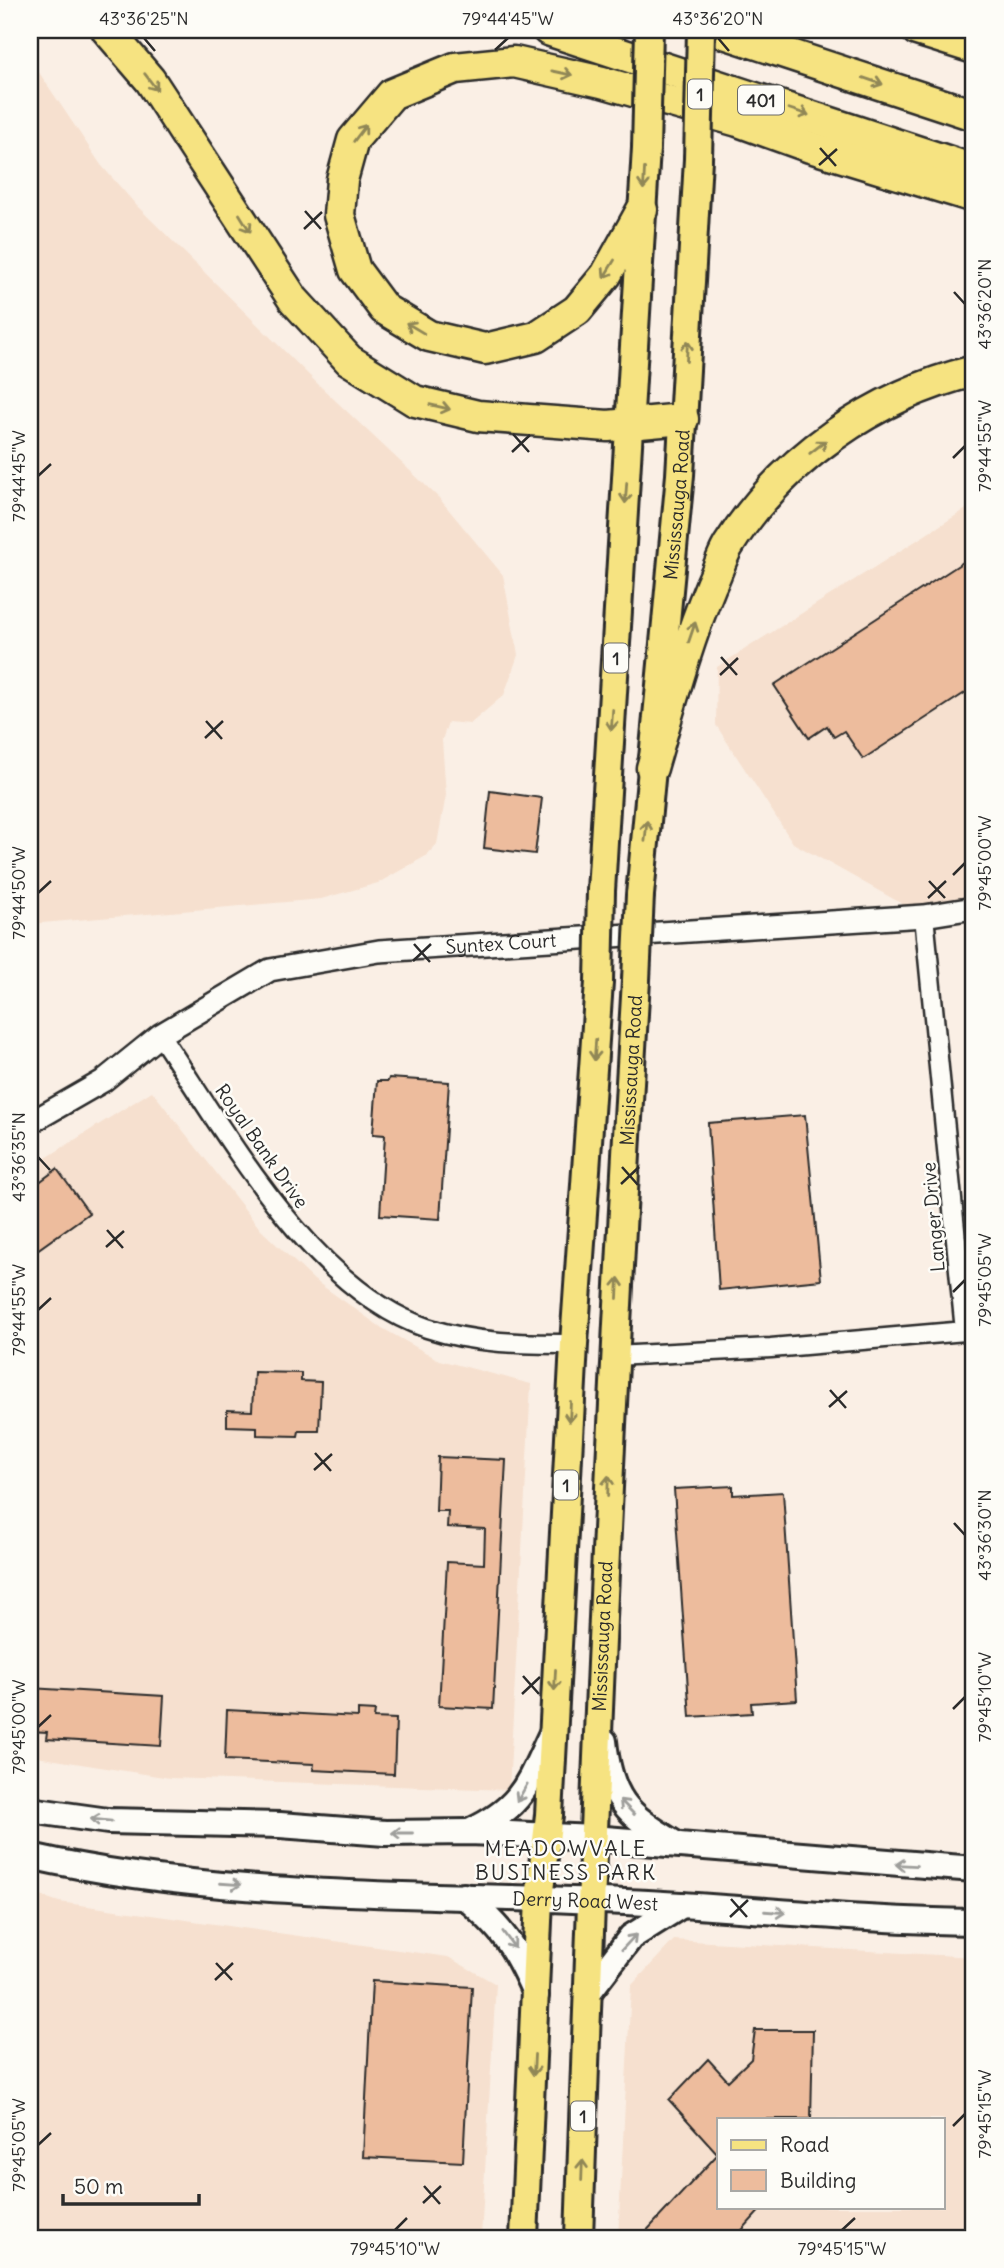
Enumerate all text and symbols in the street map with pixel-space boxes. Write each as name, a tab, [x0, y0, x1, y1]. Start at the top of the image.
text: 43°36'25"N	[99, 7, 189, 30]
text: 79°44'45"W	[462, 7, 554, 30]
text: 43°36'20"N	[673, 7, 763, 30]
one-way arrow	[550, 67, 573, 80]
one-way arrow	[144, 72, 158, 91]
one-way arrow	[862, 76, 884, 88]
road number: 1	[688, 80, 712, 108]
road number: 401	[738, 86, 784, 114]
one-way arrow	[787, 107, 809, 120]
one-way arrow	[352, 125, 367, 143]
one-way arrow	[637, 167, 650, 190]
one-way arrow	[238, 213, 253, 232]
one-way arrow	[601, 259, 615, 279]
text: 43°36'20"N	[973, 259, 996, 349]
one-way arrow	[405, 320, 425, 334]
one-way arrow	[680, 340, 693, 363]
text: 79°44'55"W	[973, 400, 996, 492]
one-way arrow	[429, 401, 451, 414]
street label: Mississauga Road	[658, 429, 695, 581]
text: 79°44'45"W	[7, 430, 30, 522]
one-way arrow	[808, 440, 827, 455]
one-way arrow	[619, 482, 632, 504]
one-way arrow	[687, 622, 699, 644]
road number: 1	[604, 644, 628, 672]
one-way arrow	[605, 709, 618, 732]
text: 79°45'00"W	[973, 815, 996, 911]
one-way arrow	[640, 821, 653, 843]
text: 79°44'50"W	[7, 846, 30, 940]
street label: Syntex Court	[445, 928, 557, 959]
street label: Mississauga Road	[614, 994, 647, 1146]
one-way arrow	[588, 1038, 601, 1061]
street label: Royal Bank Drive	[210, 1079, 314, 1213]
text: 43°36'35"N	[7, 1112, 30, 1202]
street label: Langer Drive	[916, 1161, 950, 1273]
text: 79°45'05"W	[973, 1233, 996, 1327]
text: 79°44'55"W	[7, 1264, 30, 1356]
one-way arrow	[612, 1277, 625, 1300]
one-way arrow	[563, 1400, 576, 1423]
road number: 1	[554, 1470, 578, 1500]
one-way arrow	[602, 1475, 615, 1498]
text: 43°36'30"N	[973, 1489, 996, 1581]
street label: Mississauga Road	[587, 1561, 618, 1712]
text: 79°45'10"W	[973, 1652, 996, 1742]
one-way arrow	[548, 1668, 561, 1691]
text: 79°45'00"W	[7, 1679, 30, 1775]
one-way arrow	[515, 1782, 529, 1802]
one-way arrow	[618, 1798, 635, 1815]
one-way arrow	[90, 1813, 113, 1826]
one-way arrow	[390, 1826, 413, 1840]
district label: MEADOWVALE BUSINESS PARK	[475, 1835, 657, 1886]
one-way arrow	[895, 1858, 918, 1871]
one-way arrow	[219, 1878, 242, 1891]
street label: Derry Road West	[512, 1886, 659, 1916]
one-way arrow	[763, 1906, 785, 1919]
one-way arrow	[501, 1930, 516, 1949]
one-way arrow	[620, 1934, 637, 1951]
one-way arrow	[527, 2053, 540, 2076]
text: 79°45'15"W	[973, 2070, 996, 2158]
text: 79°45'05"W	[7, 2098, 30, 2192]
road number: 1	[571, 2102, 595, 2130]
legend	[717, 2118, 944, 2208]
text: Road	[780, 2131, 829, 2158]
one-way arrow	[575, 2159, 588, 2182]
scale bar	[63, 2163, 200, 2207]
text: Building	[780, 2167, 856, 2194]
text: 50 m	[74, 2173, 123, 2200]
text: 79°45'10"W	[350, 2237, 440, 2260]
text: 79°45'15"W	[798, 2237, 886, 2260]

